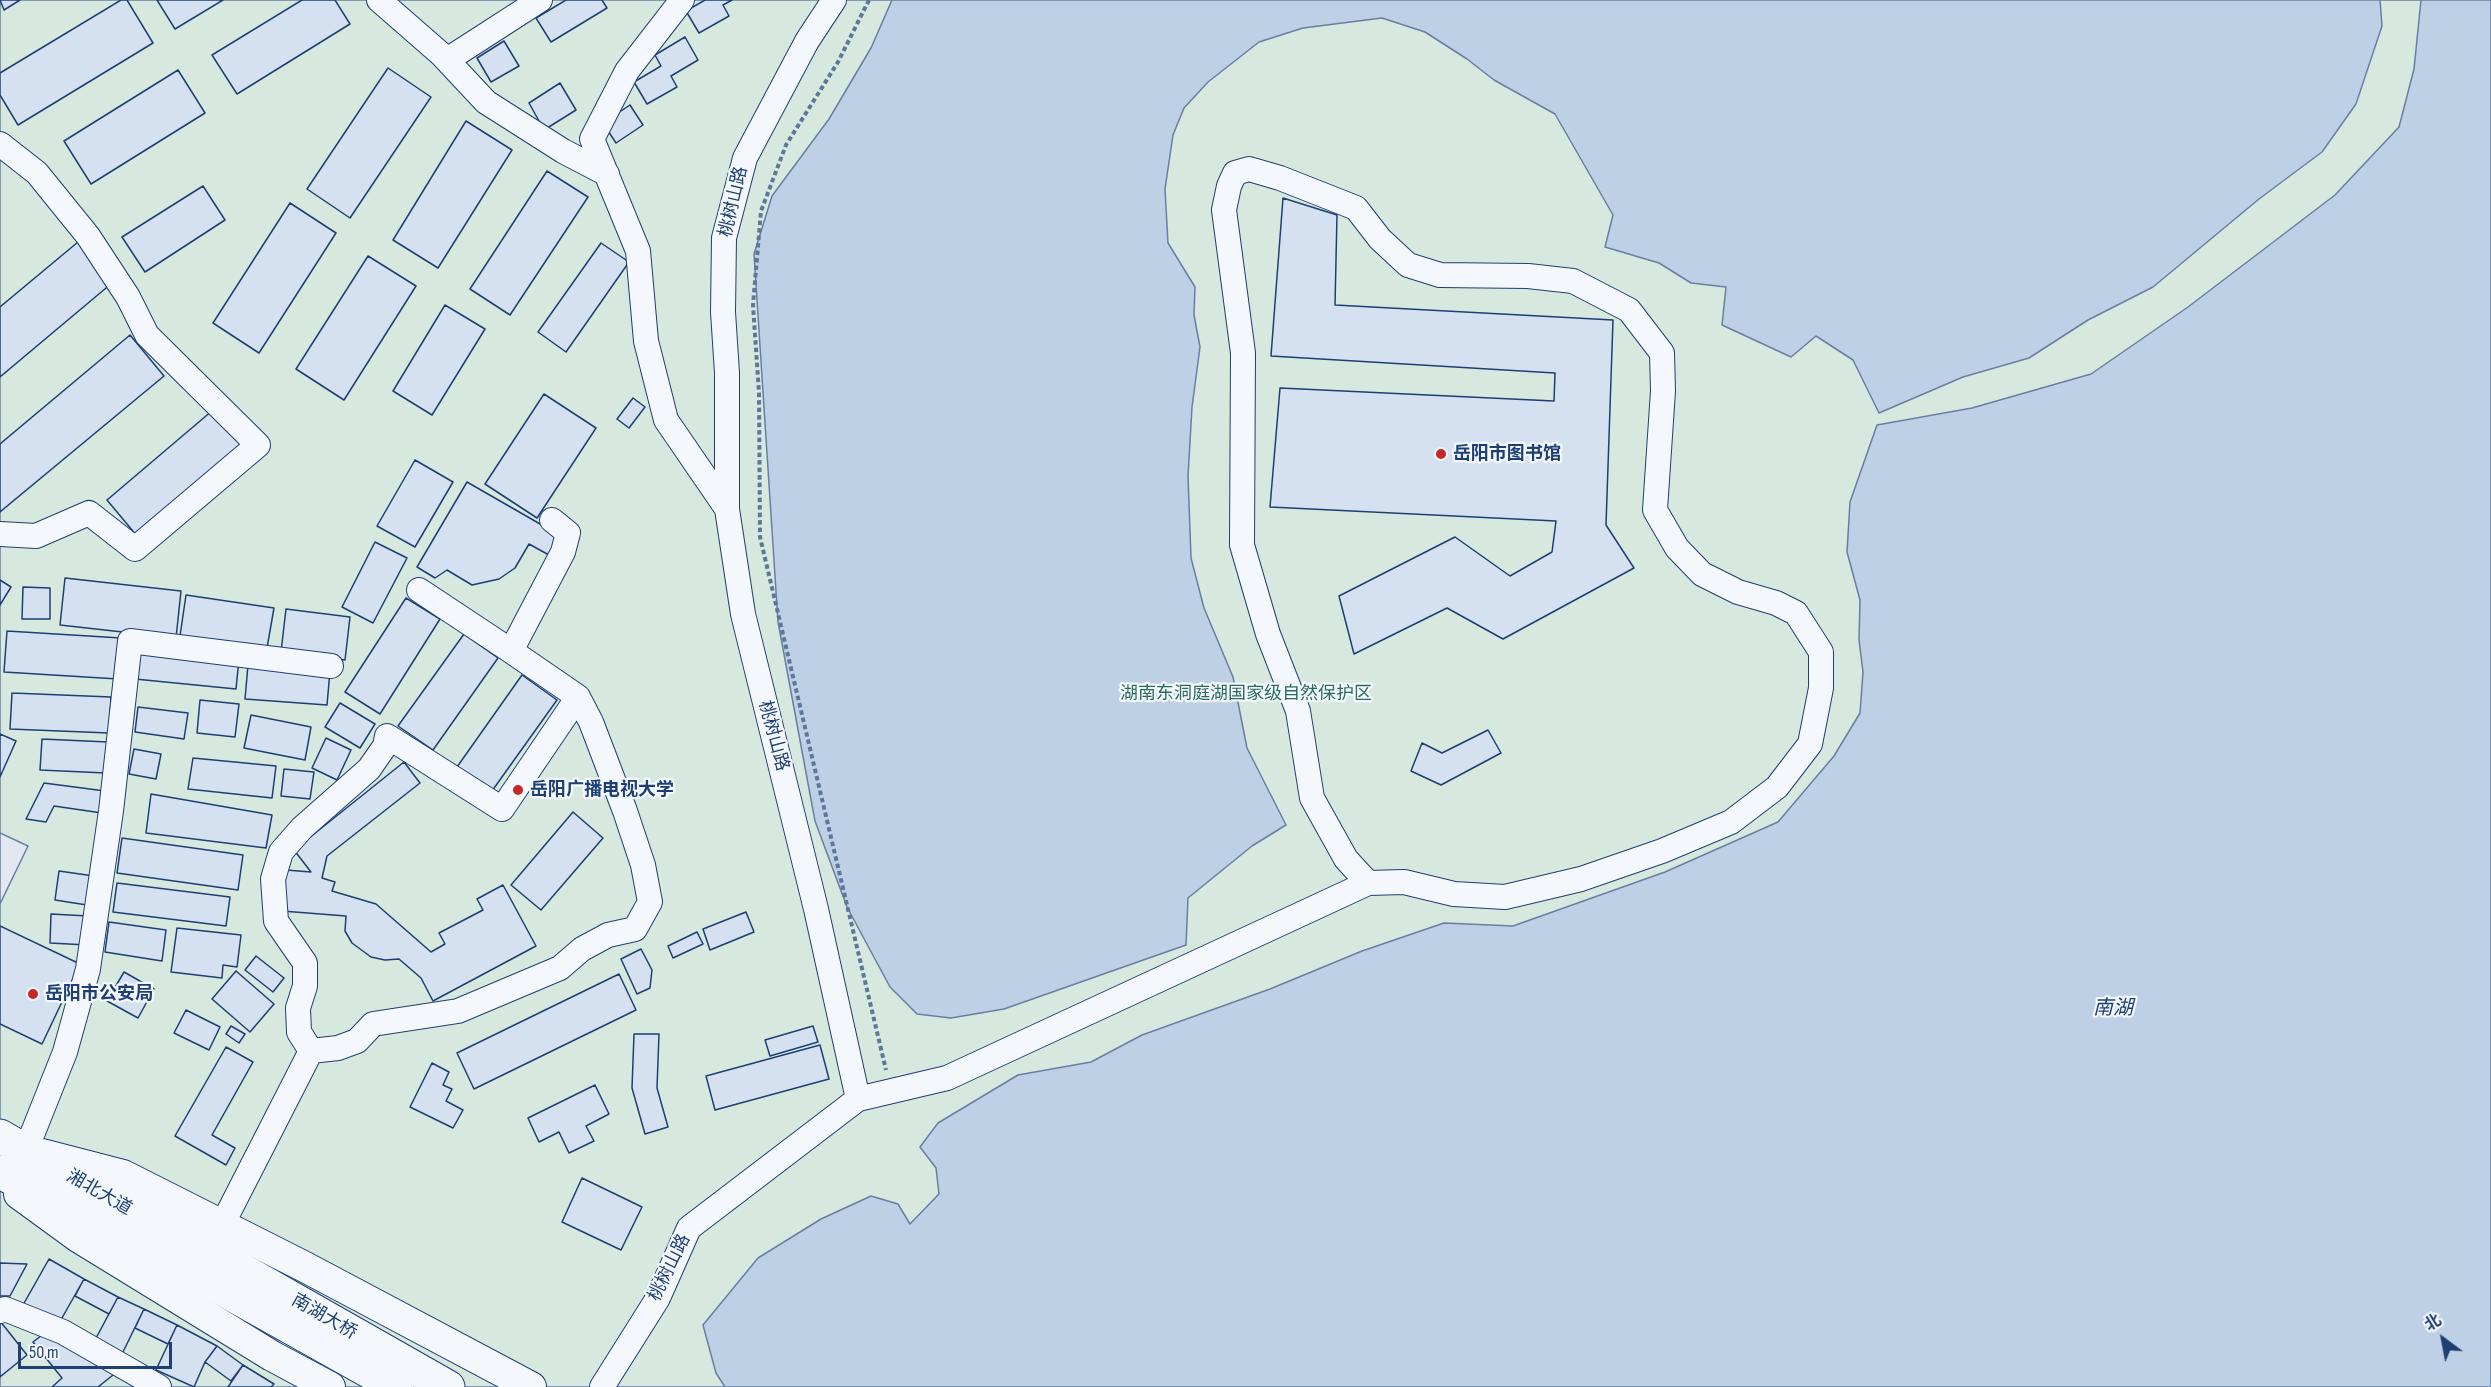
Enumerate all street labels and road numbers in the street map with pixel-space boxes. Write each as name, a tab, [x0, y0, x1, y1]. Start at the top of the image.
street label: 桃树山路	[715, 164, 753, 240]
street label: 桃树山路	[753, 698, 793, 774]
street label: 湘北大道	[62, 1166, 136, 1220]
street label: 桃树山路	[645, 1231, 695, 1305]
street label: 南湖大桥	[287, 1290, 361, 1344]

